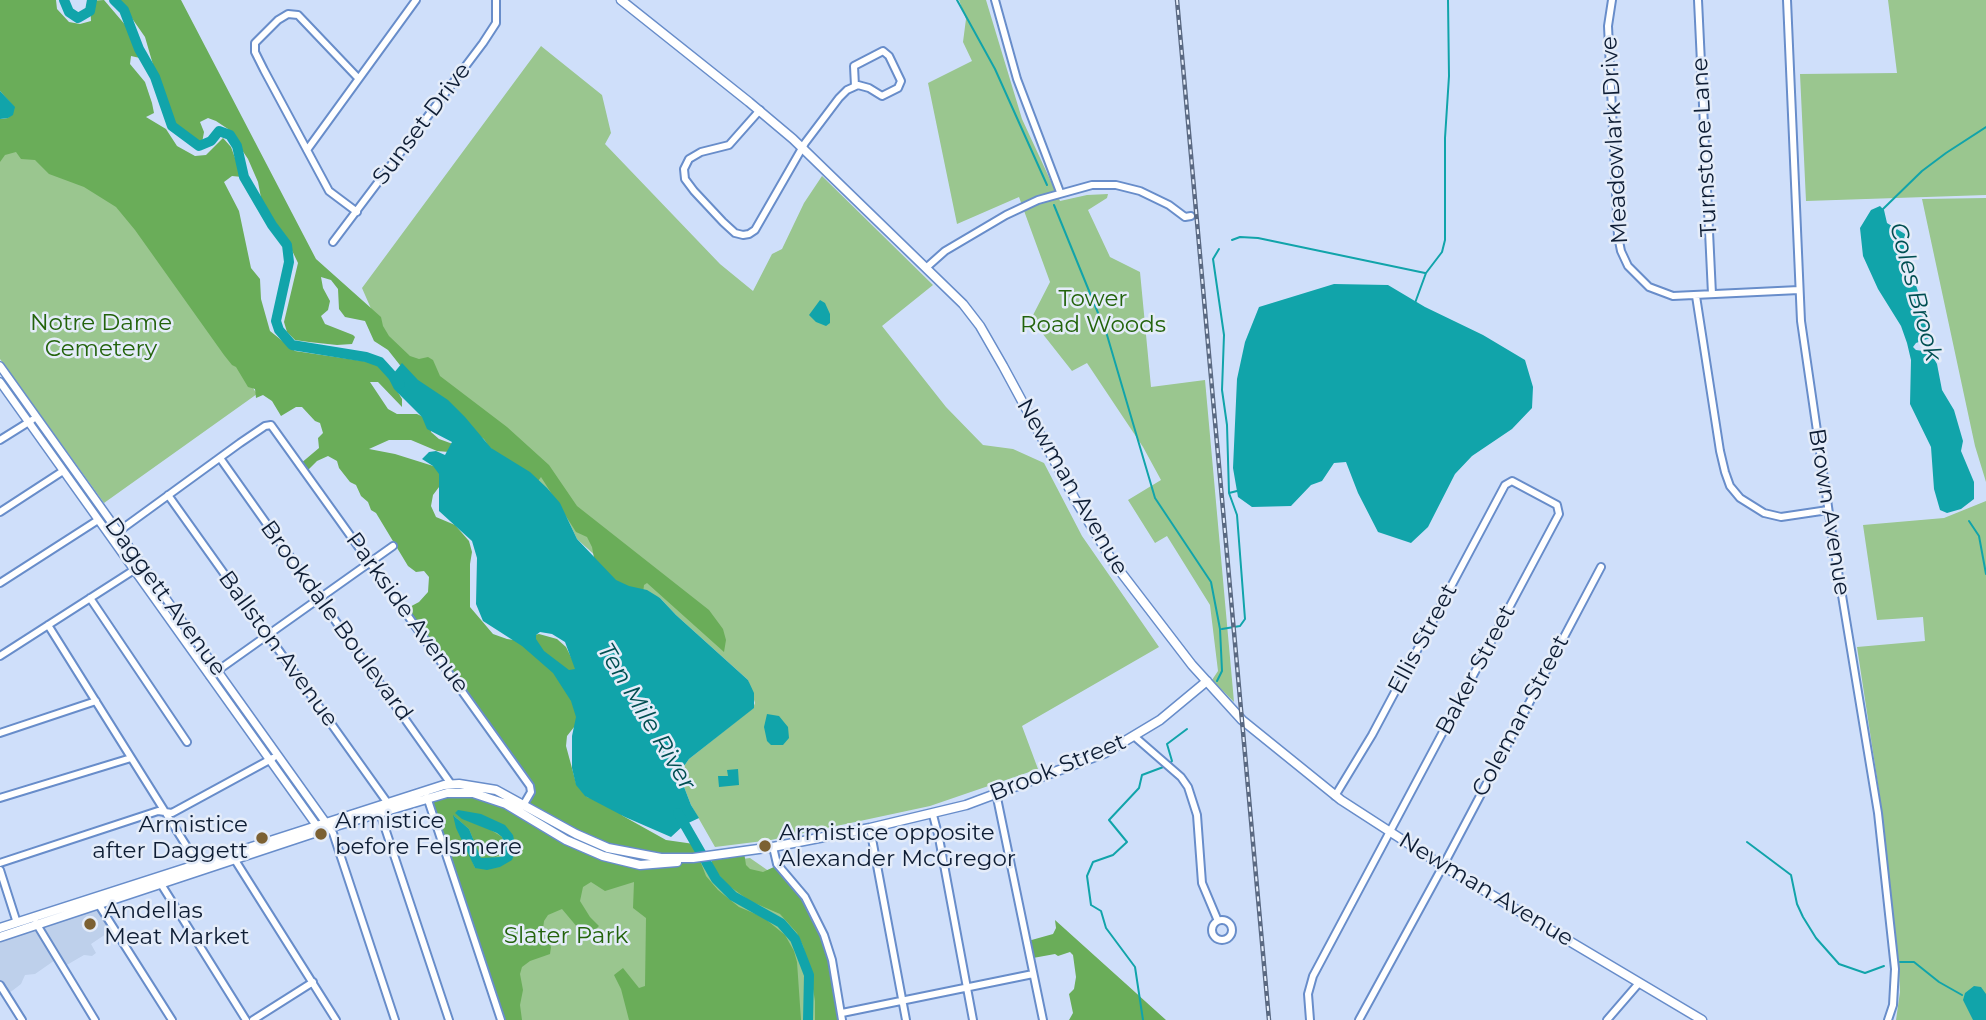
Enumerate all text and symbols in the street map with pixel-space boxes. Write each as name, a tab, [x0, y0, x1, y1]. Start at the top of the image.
street label: Meadowlark Drive	[1596, 36, 1634, 244]
street label: Sunset Drive	[367, 57, 477, 191]
street label: Turnstone Lane	[1687, 57, 1723, 237]
water label: Coles Brook	[1883, 219, 1947, 365]
park label: Tower Road Woods	[1020, 285, 1166, 339]
park label: Notre Dame Cemetery	[30, 309, 172, 363]
street label: Newman Avenue	[1010, 394, 1134, 580]
street label: Brown Avenue	[1802, 426, 1856, 598]
street label: Daggett Avenue	[98, 512, 232, 682]
street label: Brookdale Boulevard	[254, 515, 418, 727]
street label: Parkside Avenue	[339, 527, 475, 699]
street label: Ballston Avenue	[212, 566, 344, 732]
street label: Ellis Street	[1382, 579, 1464, 699]
street label: Baker Street	[1430, 600, 1522, 740]
street label: Coleman Street	[1467, 630, 1575, 802]
water label: Ten Mile River	[591, 638, 701, 796]
street label: Brook Street	[986, 728, 1130, 808]
place label: Armistice before Felsmere	[335, 807, 522, 861]
place label: Armistice after Daggett	[92, 811, 248, 865]
place label: Armistice opposite Alexander McGregor	[779, 819, 1016, 873]
marker: Armistice before Felsmere	[313, 826, 329, 842]
street label: Newman Avenue	[1394, 827, 1578, 953]
marker: Armistice after Daggett	[254, 830, 270, 846]
marker: Armistice opposite Alexander McGregor	[757, 838, 773, 854]
place label: Andellas Meat Market	[104, 897, 250, 951]
marker: Andellas Meat Market	[82, 916, 98, 932]
park label: Slater Park	[504, 922, 628, 950]

